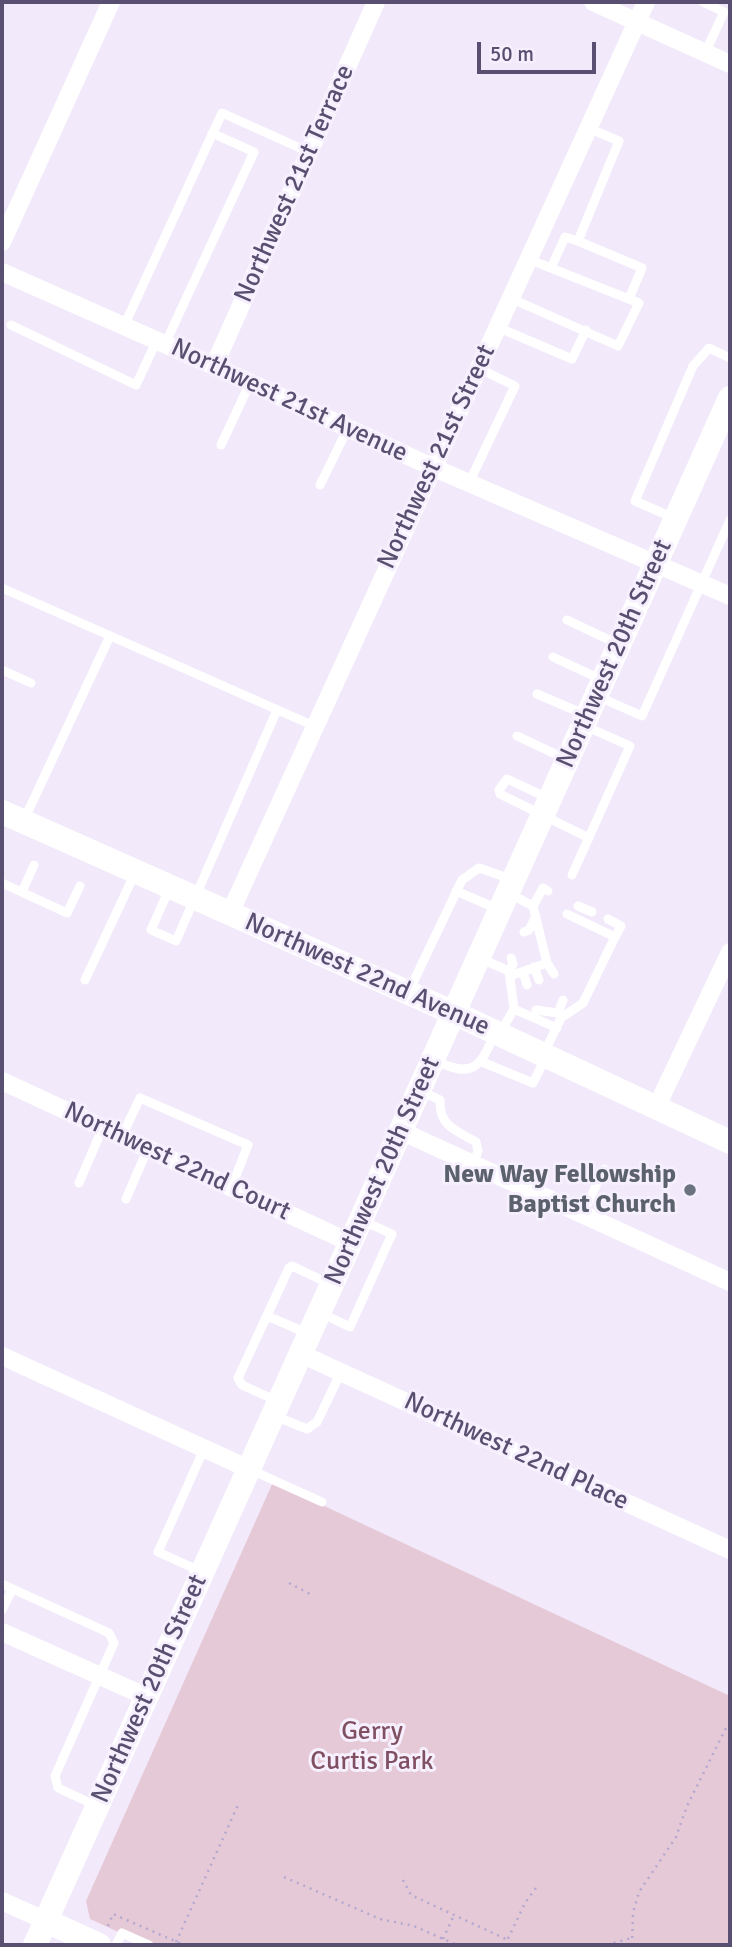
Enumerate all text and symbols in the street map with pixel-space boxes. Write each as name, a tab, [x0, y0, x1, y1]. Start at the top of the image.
scale bar	[480, 28, 599, 72]
text: 50 m	[490, 41, 534, 67]
street label: Northwest 21st Terrace	[229, 60, 361, 308]
street label: Northwest 21st Avenue	[166, 332, 412, 470]
street label: Northwest 21st Street	[371, 340, 503, 574]
street label: Northwest 20th Street	[551, 535, 679, 773]
street label: Northwest 22nd Avenue	[240, 907, 494, 1043]
street label: Northwest 20th Street	[319, 1052, 447, 1290]
street label: Northwest 22nd Court	[59, 1096, 295, 1228]
place label: New Way Fellowship Baptist Church	[443, 1159, 676, 1220]
marker: New Way Fellowship Baptist Church	[682, 1182, 698, 1198]
street label: Northwest 22nd Place	[399, 1386, 633, 1518]
street label: Northwest 20th Street	[86, 1570, 214, 1808]
park label: Gerry Curtis Park	[310, 1716, 434, 1778]

